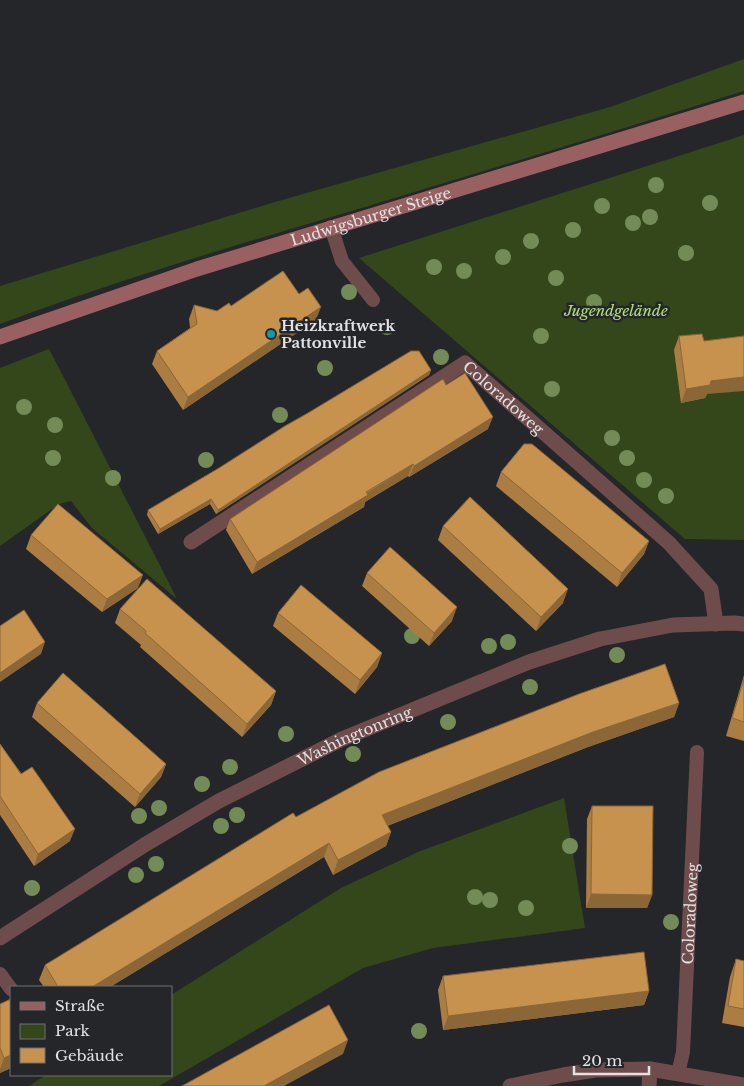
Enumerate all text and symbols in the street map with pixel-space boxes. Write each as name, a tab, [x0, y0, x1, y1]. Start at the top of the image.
street label: Ludwigsburger Steige	[288, 183, 453, 249]
park label: Jugendgelände	[563, 301, 668, 320]
place label: Heizkraftwerk Pattonville	[281, 316, 396, 352]
marker: Heizkraftwerk Pattonville	[265, 328, 277, 340]
street label: Coloradoweg	[459, 356, 549, 439]
street label: Washingtonring	[293, 701, 416, 770]
street label: Coloradoweg	[678, 861, 701, 965]
legend	[10, 986, 172, 1076]
text: Straße	[55, 996, 105, 1015]
text: Park	[55, 1021, 91, 1040]
scale bar	[574, 1044, 649, 1076]
text: Gebäude	[55, 1046, 124, 1065]
text: 20 m	[582, 1051, 622, 1070]

